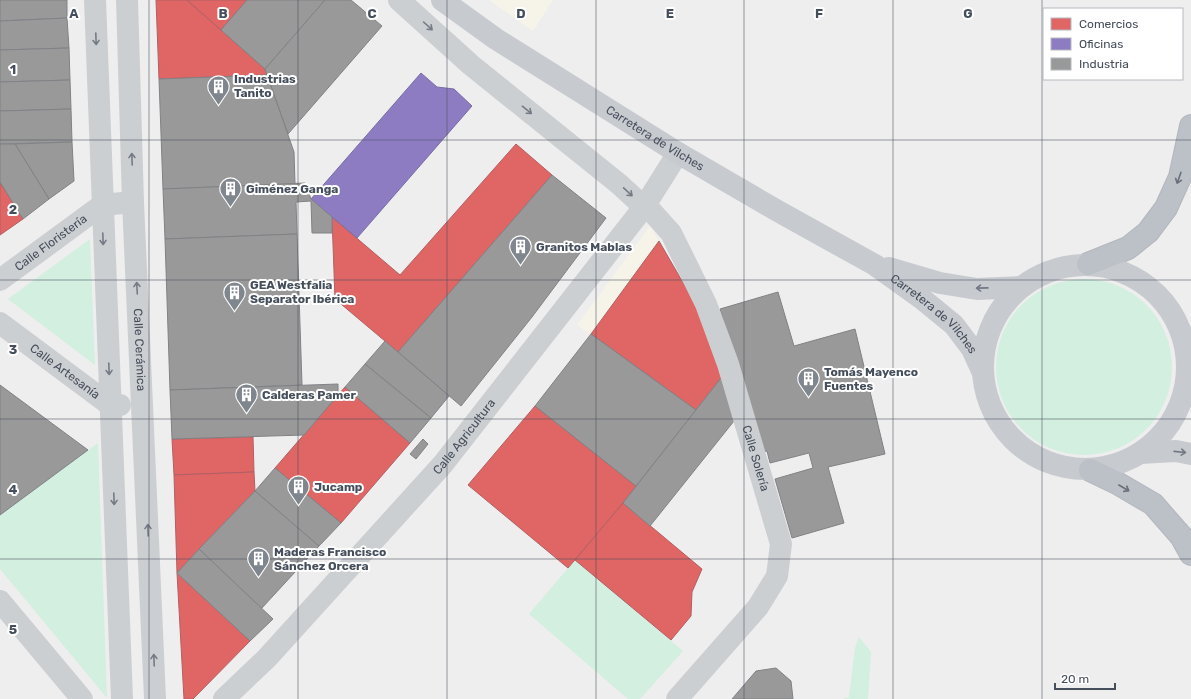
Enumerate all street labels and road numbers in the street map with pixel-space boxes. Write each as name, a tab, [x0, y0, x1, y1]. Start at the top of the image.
street label: Carretera de Vilches	[603, 103, 707, 174]
street label: Calle Floristería	[12, 212, 90, 274]
street label: Carretera de Vilches	[888, 271, 980, 356]
street label: Calle Cerámica	[131, 308, 148, 391]
street label: Calle Artesanía	[27, 341, 103, 402]
street label: Calle Agricultura	[430, 396, 498, 477]
street label: Calle Solería	[739, 424, 772, 493]

